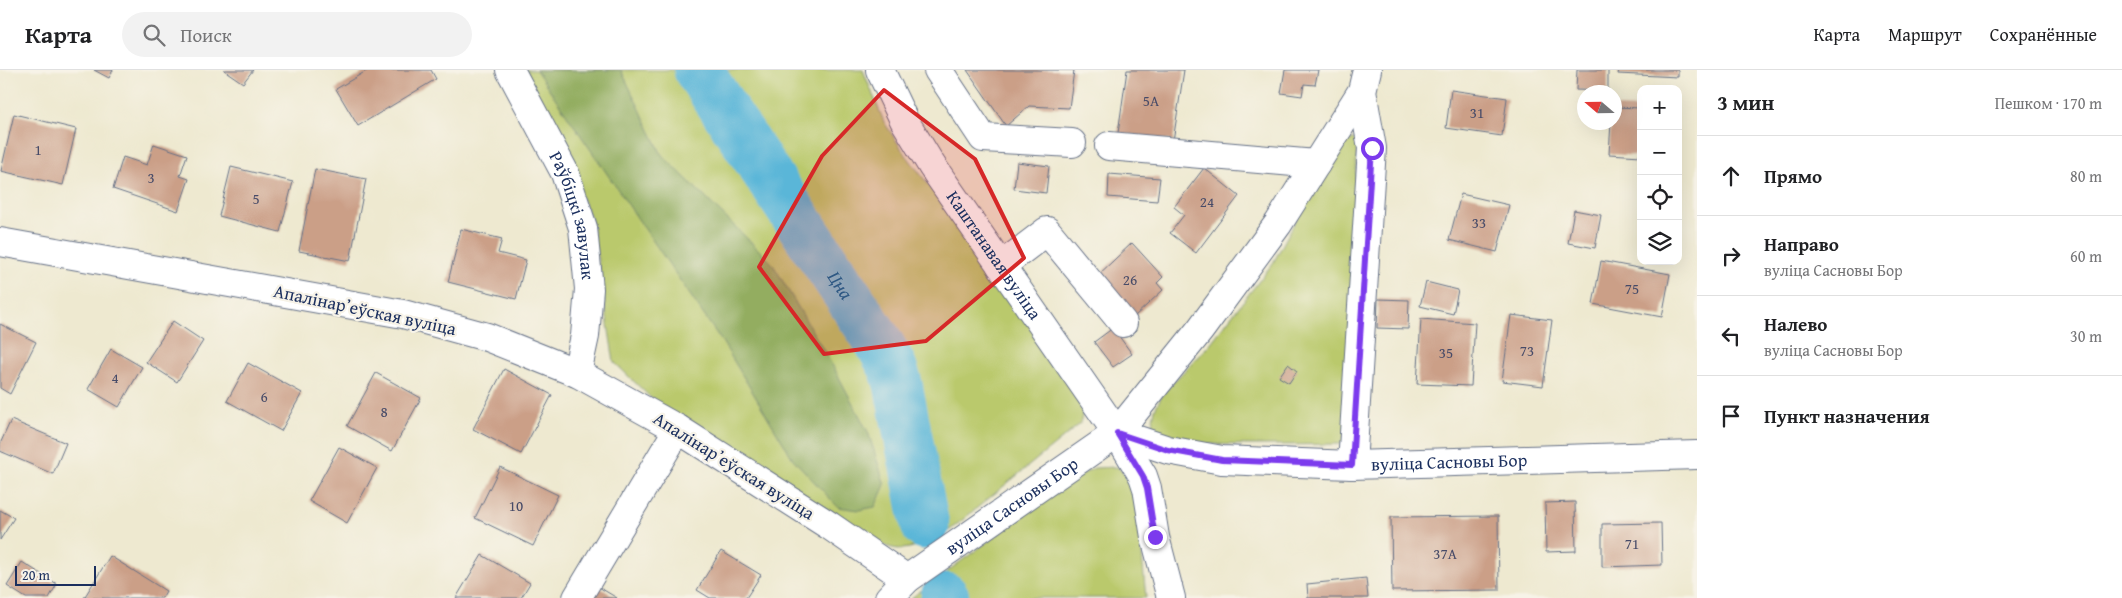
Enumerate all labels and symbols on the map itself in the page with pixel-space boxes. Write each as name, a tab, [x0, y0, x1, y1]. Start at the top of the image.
north arrow	[1577, 85, 1622, 130]
house number: 5А	[1143, 90, 1159, 111]
house number: 31	[1470, 102, 1484, 123]
route start	[1361, 137, 1384, 160]
house number: 1	[34, 139, 42, 160]
street label: Раўбіцкі завулак	[543, 146, 602, 281]
house number: 3	[147, 167, 155, 188]
street label: Каштанавая вуліца	[940, 185, 1049, 325]
house number: 5	[252, 188, 260, 209]
house number: 24	[1200, 191, 1214, 212]
house number: 33	[1472, 212, 1486, 233]
water label: Цна	[821, 265, 861, 305]
house number: 26	[1123, 269, 1137, 290]
street label: Апалінарʼеўская вуліца	[271, 277, 459, 342]
house number: 75	[1625, 278, 1639, 299]
house number: 73	[1520, 340, 1534, 361]
house number: 35	[1439, 342, 1453, 363]
house number: 4	[111, 367, 119, 388]
house number: 6	[260, 386, 268, 407]
house number: 8	[380, 401, 388, 422]
street label: Апалінарʼеўская вуліца	[648, 405, 821, 526]
street label: вуліца Сасновы Бор	[1371, 446, 1528, 477]
street label: вуліца Сасновы Бор	[940, 450, 1084, 561]
house number: 10	[509, 495, 523, 516]
route end	[1144, 526, 1167, 549]
house number: 71	[1625, 533, 1639, 554]
house number: 37А	[1433, 543, 1457, 564]
scale bar	[15, 563, 96, 586]

